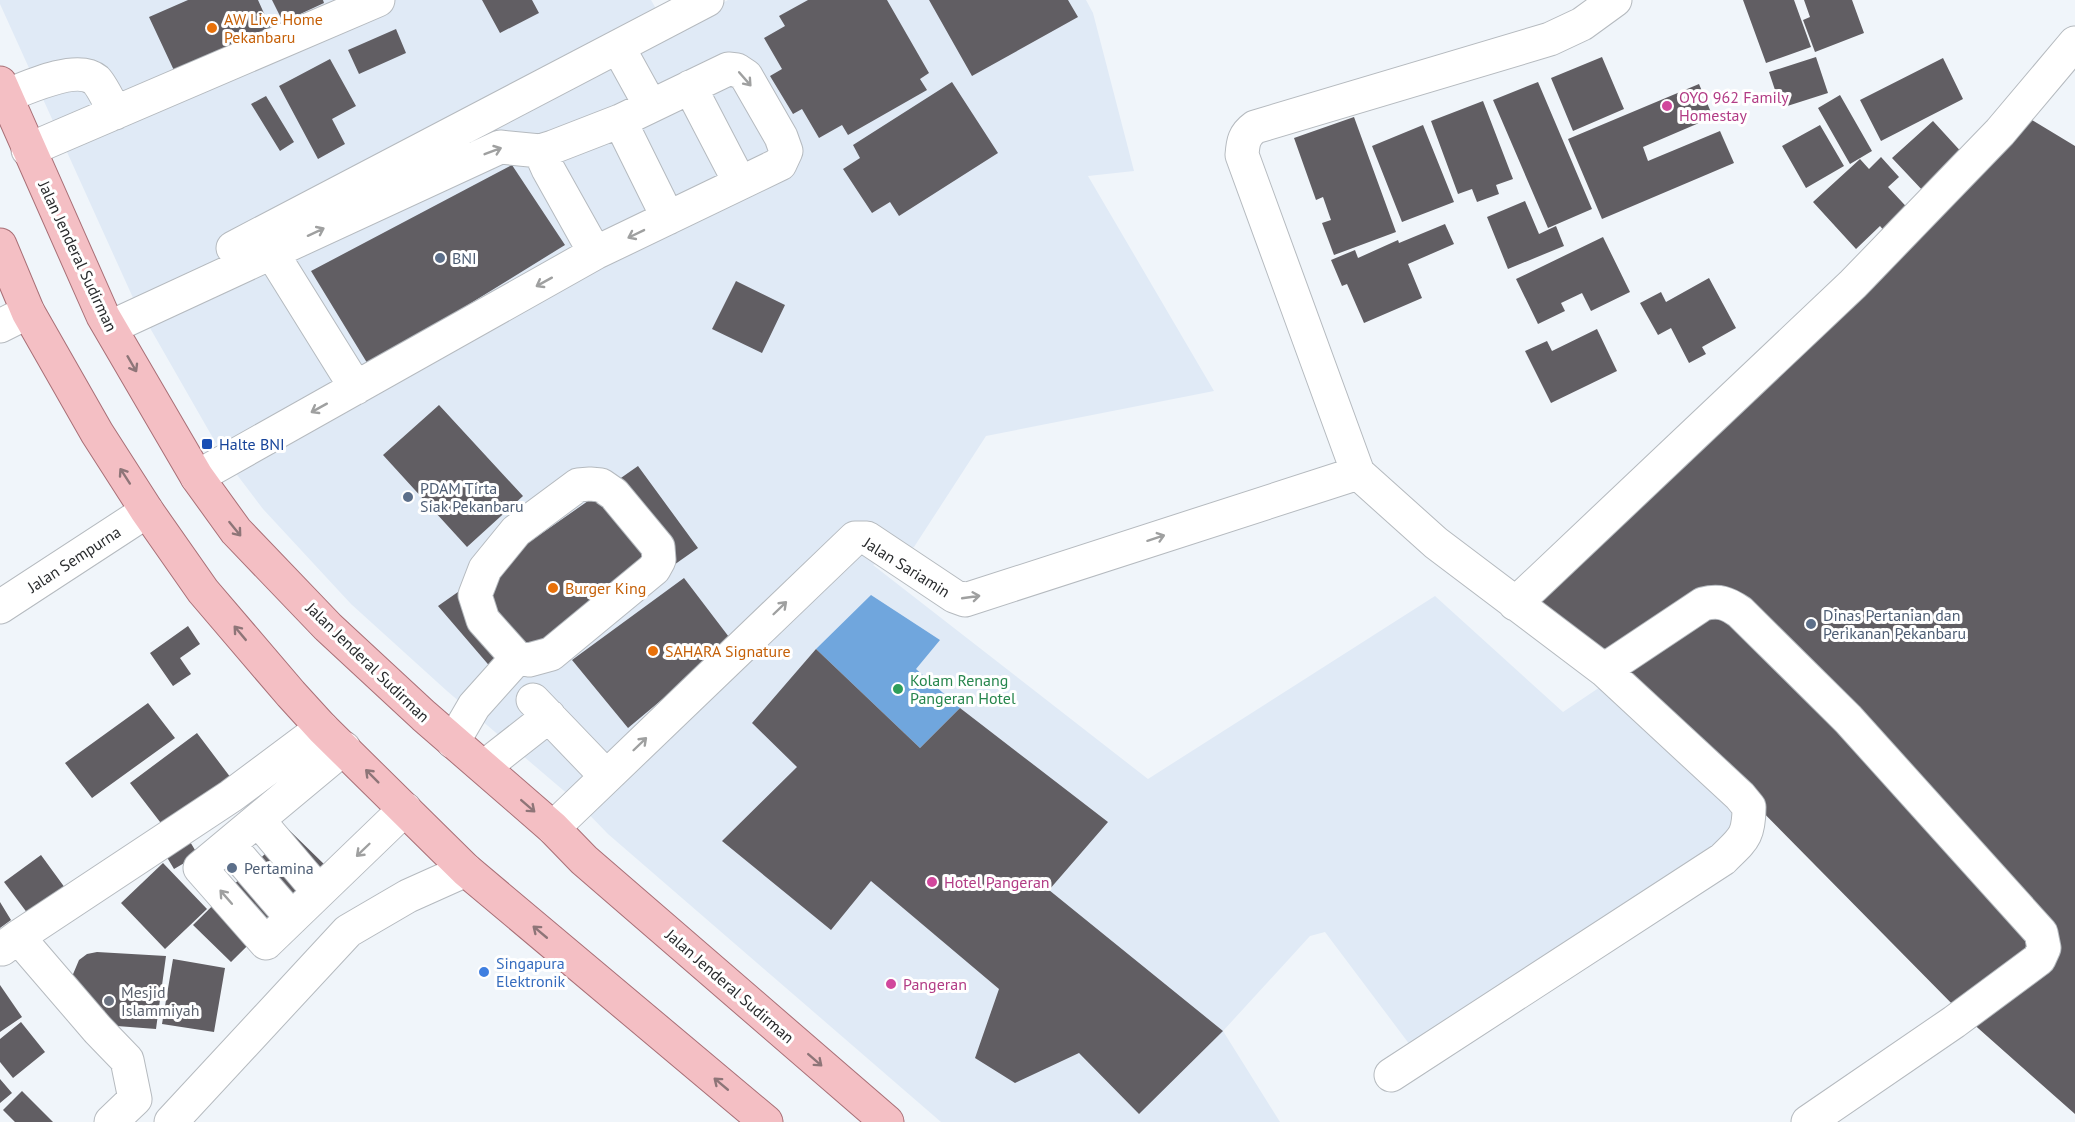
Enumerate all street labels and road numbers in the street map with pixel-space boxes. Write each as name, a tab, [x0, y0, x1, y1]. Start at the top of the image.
street label: Jalan Jenderal Sudirman	[34, 177, 122, 335]
street label: Jalan Sempurna	[23, 521, 124, 597]
street label: Jalan Sariamin	[859, 532, 954, 602]
street label: Jalan Jenderal Sudirman	[301, 597, 434, 726]
street label: Jalan Jenderal Sudirman	[661, 924, 798, 1047]

